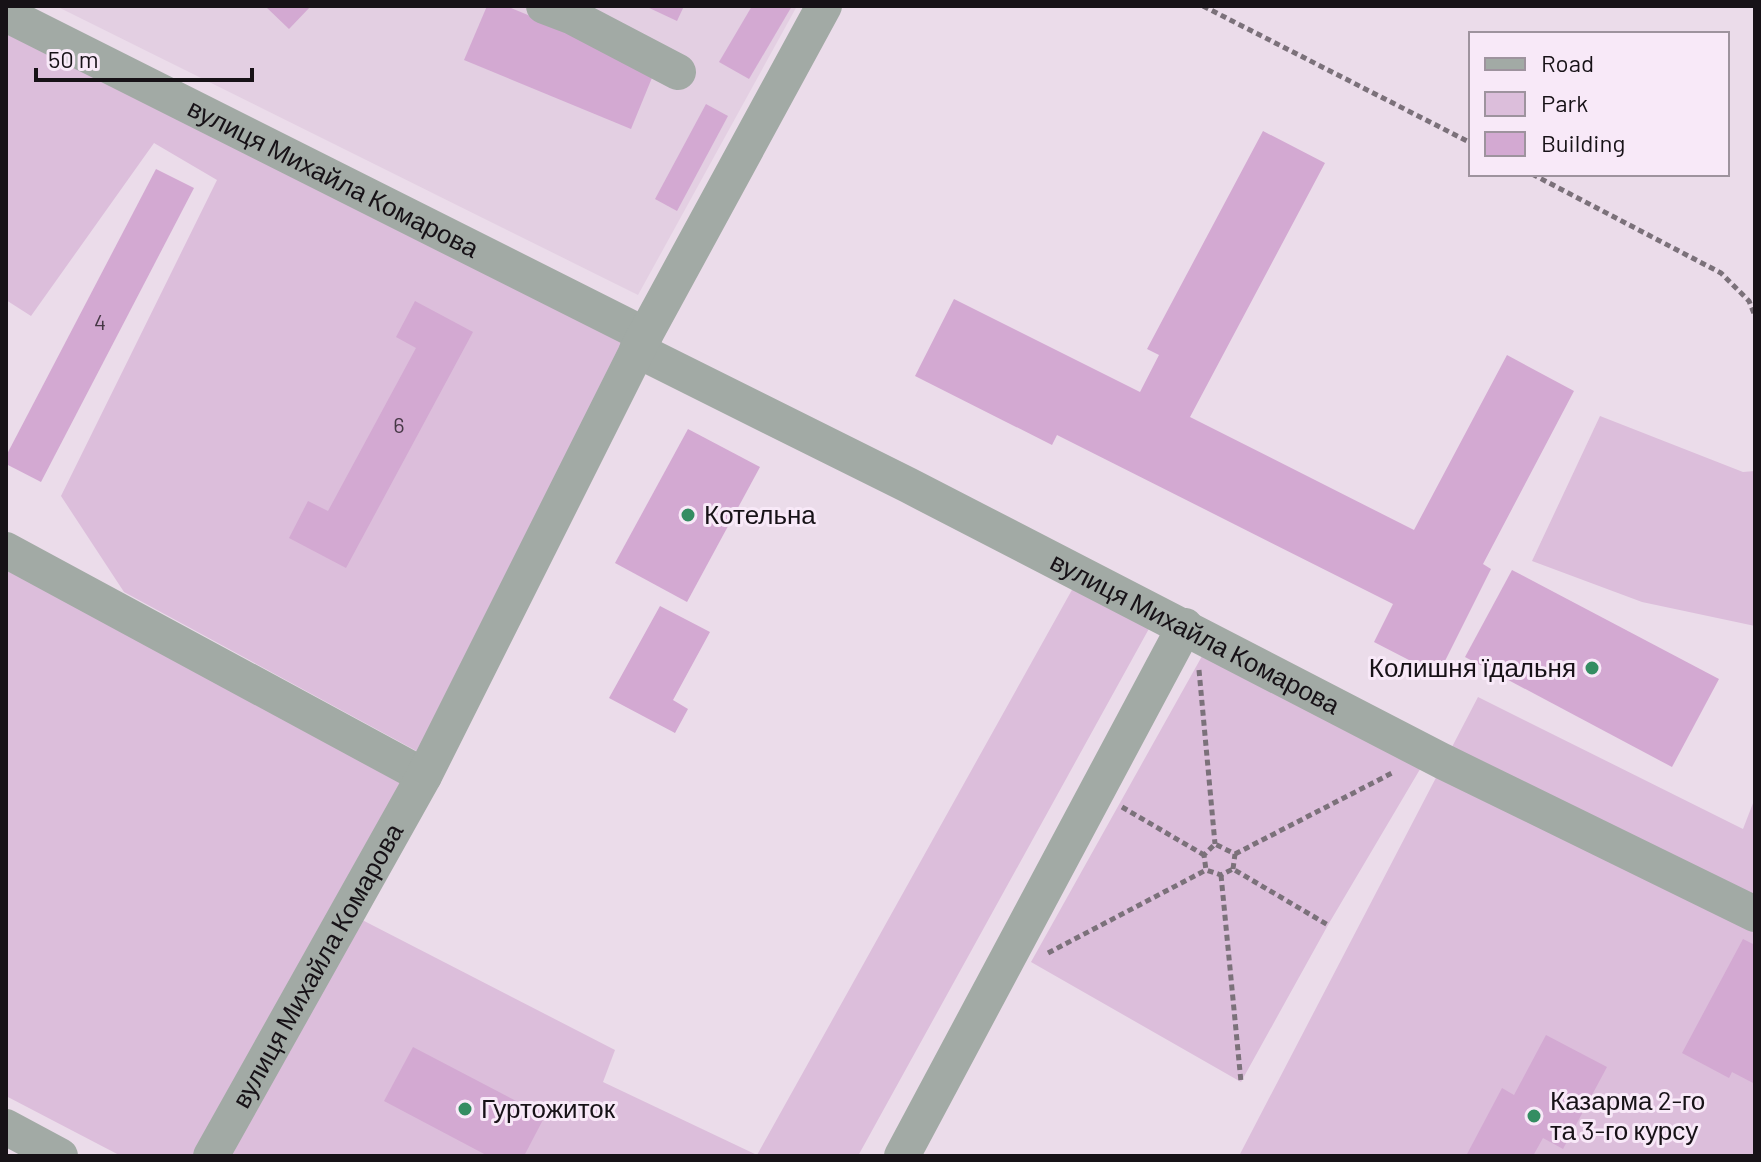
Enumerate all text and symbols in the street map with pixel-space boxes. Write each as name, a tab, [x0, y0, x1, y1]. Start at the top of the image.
scale bar	[36, 32, 252, 82]
legend	[1469, 32, 1729, 176]
text: 50 m	[48, 44, 99, 73]
text: Road	[1541, 48, 1594, 77]
text: Park	[1541, 88, 1588, 117]
street label: вулиця Михайла Комарова	[183, 91, 485, 263]
text: Building	[1541, 128, 1625, 157]
house number: 4	[94, 308, 106, 334]
house number: 6	[393, 411, 405, 437]
place label: Котельна	[704, 498, 816, 529]
marker: Котельна	[679, 506, 697, 524]
street label: вулиця Михайла Комарова	[1046, 545, 1346, 720]
place label: Колишня їдальня	[1369, 651, 1576, 682]
marker: Колишня їдальня	[1583, 659, 1601, 677]
street label: вулиця Михайла Комарова	[224, 817, 409, 1113]
place label: Казарма 2-го та 3-го курсу	[1550, 1084, 1705, 1145]
place label: Гуртожиток	[481, 1092, 616, 1123]
marker: Гуртожиток	[456, 1100, 474, 1118]
marker: Казарма 2-го та 3-го курсу	[1525, 1107, 1543, 1125]

